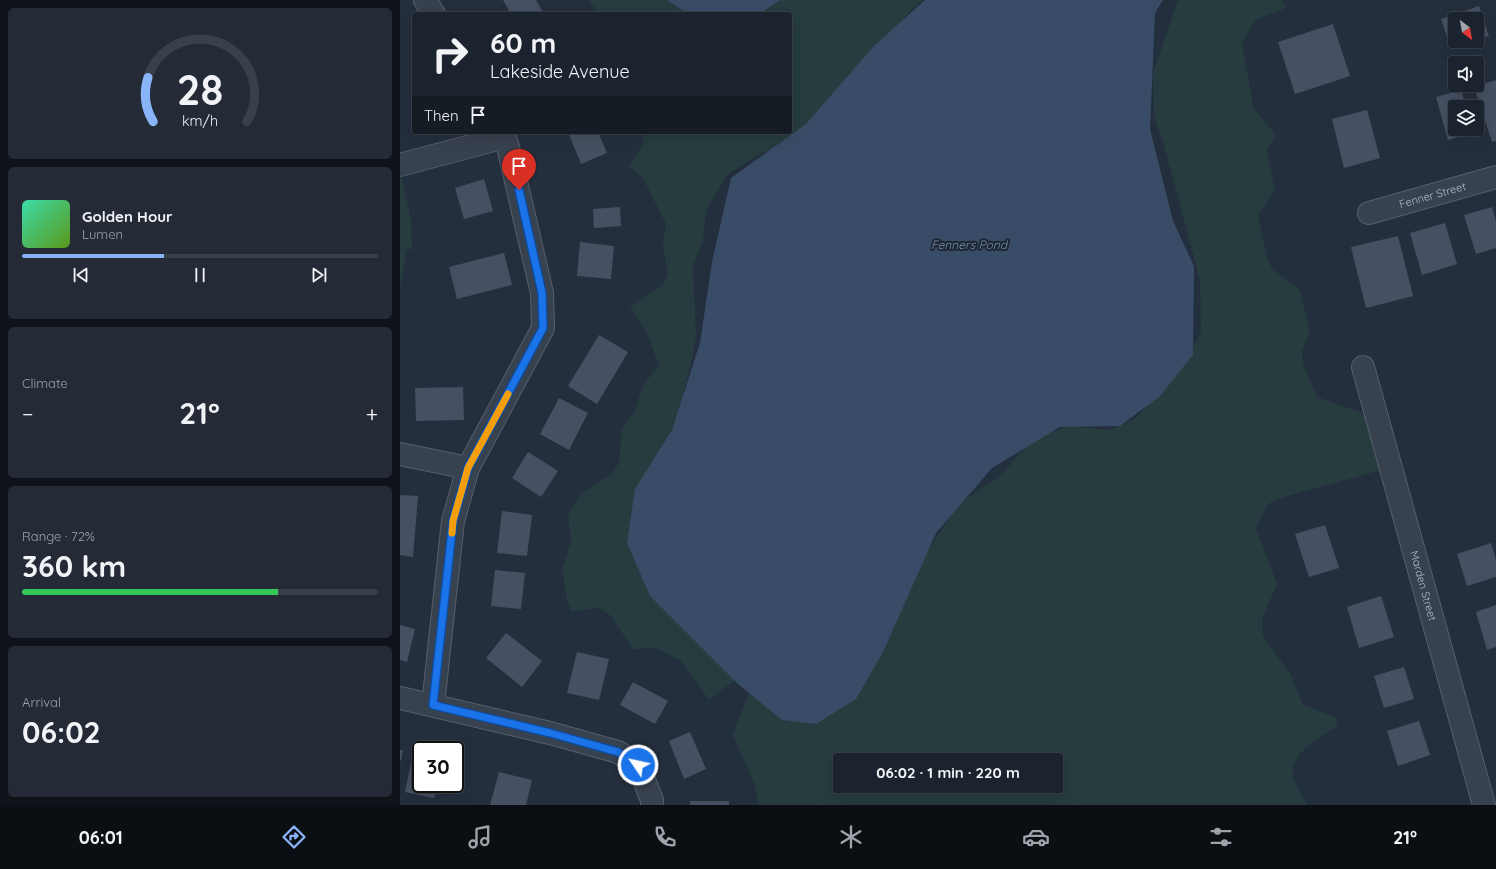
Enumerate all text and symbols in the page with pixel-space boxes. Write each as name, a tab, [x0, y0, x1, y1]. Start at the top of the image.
north arrow	[1448, 12, 1484, 48]
map controls	[1448, 12, 1484, 136]
text: 60 m	[490, 25, 556, 60]
icon: right	[424, 28, 476, 80]
button: sound	[1448, 56, 1484, 92]
text: Lakeside Avenue	[490, 60, 630, 83]
text: 28	[177, 63, 223, 115]
button: layers	[1448, 100, 1484, 136]
icon: arrive	[467, 104, 489, 126]
text: Then	[424, 106, 459, 125]
text: km/h	[182, 111, 218, 129]
pin	[502, 149, 536, 190]
icon: arrive	[508, 155, 530, 177]
street label: Fenner Street	[1398, 179, 1468, 211]
text: Golden Hour	[82, 207, 173, 226]
text: Lumen	[82, 226, 123, 242]
water label: Fenners Pond	[931, 237, 1009, 252]
icon: previous	[70, 264, 92, 286]
icon: pause	[189, 264, 211, 286]
icon: next	[308, 264, 330, 286]
text: Climate	[22, 375, 68, 391]
text: 21°	[179, 394, 220, 432]
text: −	[22, 400, 33, 428]
text: +	[366, 400, 378, 428]
text: Range · 72%	[22, 528, 95, 544]
text: 360 km	[22, 547, 126, 585]
street label: Marden Street	[1407, 549, 1440, 623]
text: Arrival	[22, 694, 61, 710]
text: 06:02	[22, 713, 101, 751]
speed limit sign: 30	[412, 741, 464, 793]
position arrow	[617, 744, 659, 786]
text: 06:02 · 1 min · 220 m	[876, 763, 1020, 782]
icon: directions	[280, 823, 308, 851]
icon: music	[466, 823, 494, 851]
icon: phone	[651, 823, 679, 851]
icon: climate	[837, 823, 865, 851]
icon: car	[1022, 823, 1050, 851]
icon: filters	[1207, 823, 1235, 851]
text: 06:01	[79, 826, 123, 849]
text: 21°	[1393, 826, 1417, 849]

